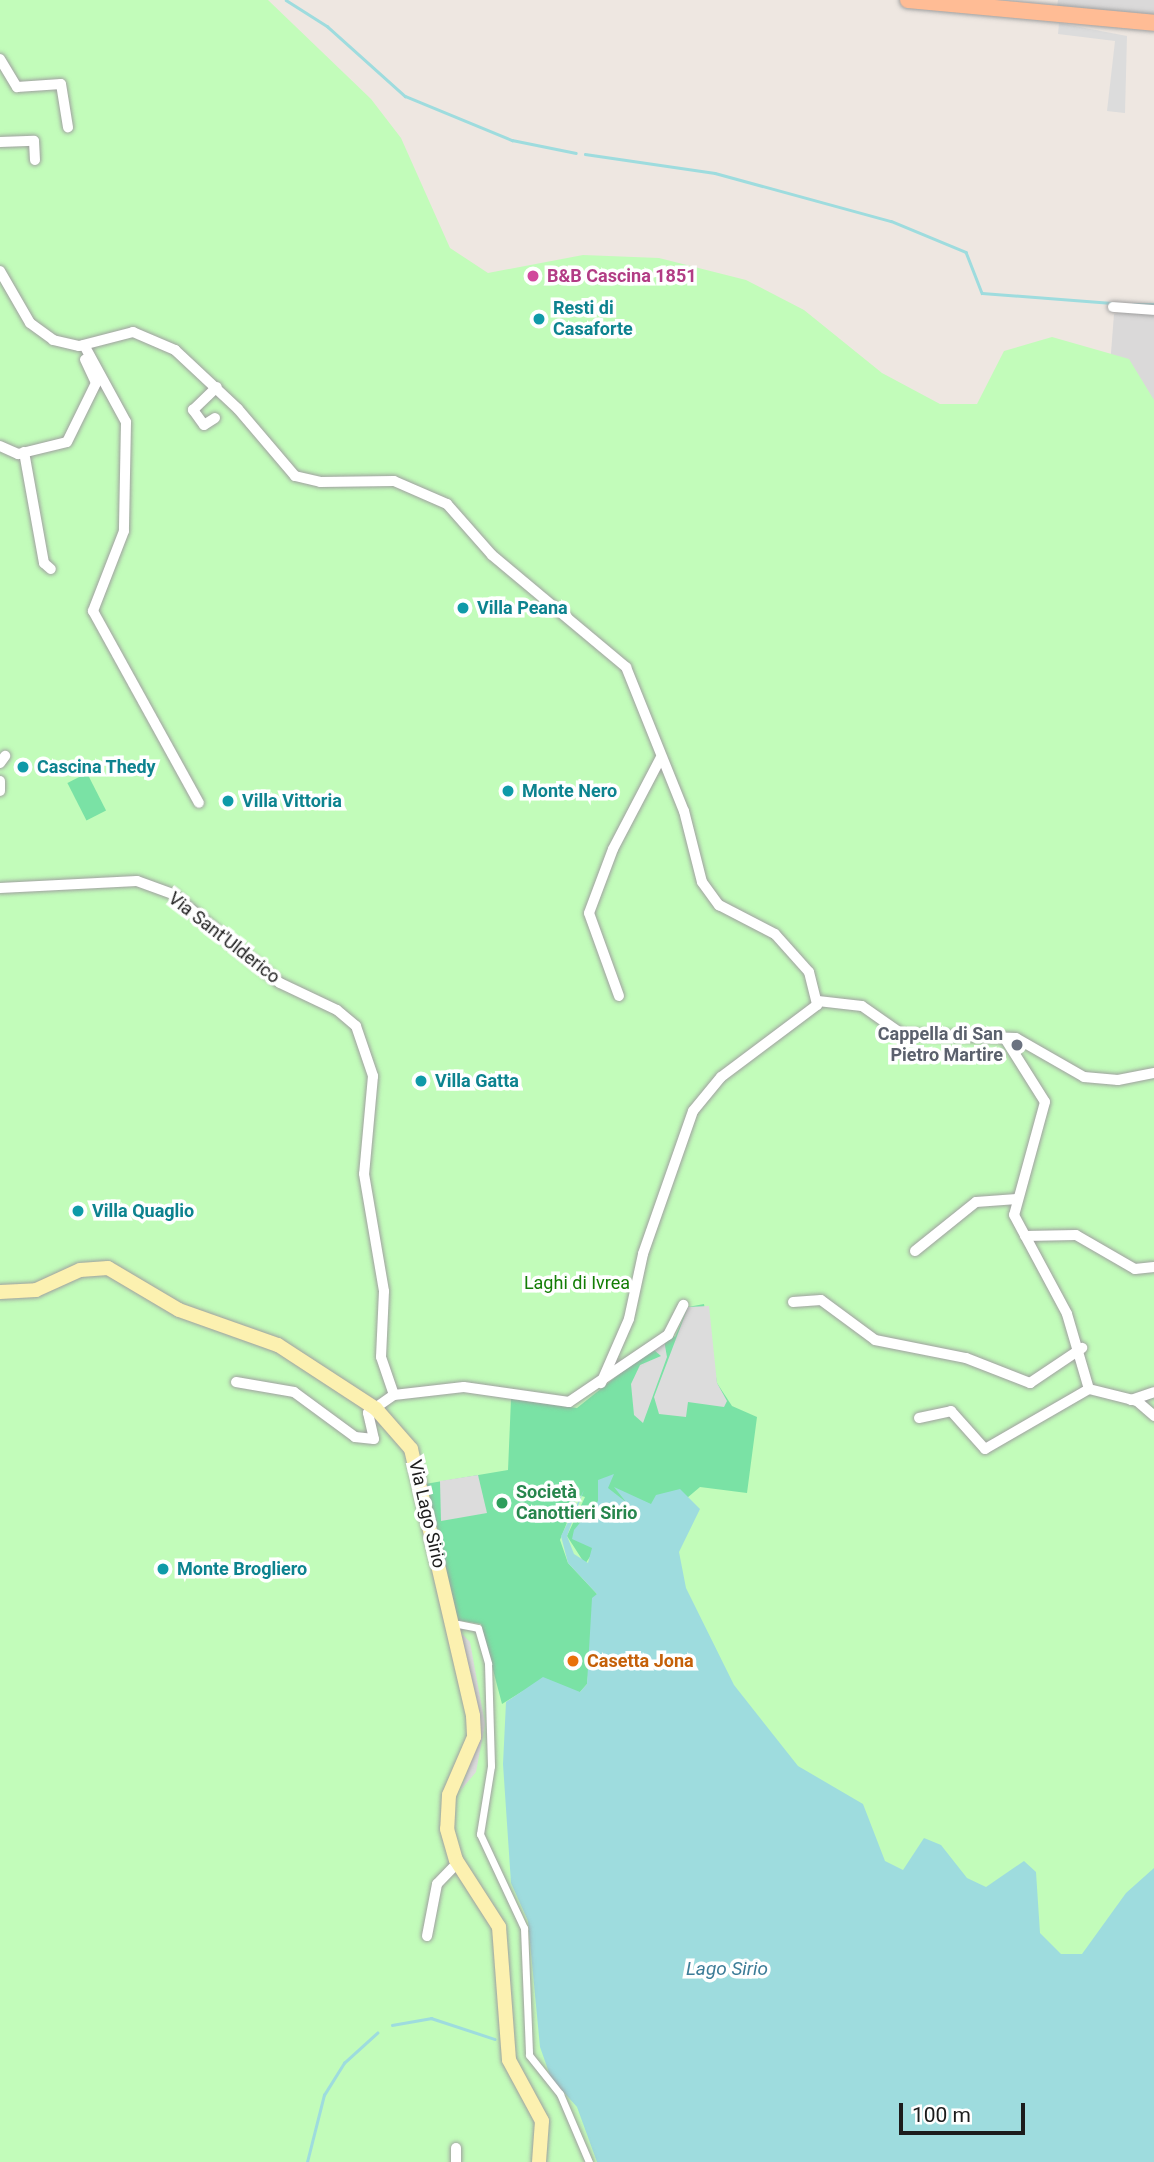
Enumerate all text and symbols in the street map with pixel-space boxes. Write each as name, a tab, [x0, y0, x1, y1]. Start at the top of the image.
place label: B&B Cascina 1851	[547, 265, 697, 287]
marker: B&B Cascina 1851	[525, 268, 541, 284]
place label: Resti di Casaforte	[553, 298, 633, 340]
marker: Resti di Casaforte	[531, 311, 547, 327]
place label: Villa Peana	[477, 597, 568, 619]
marker: Villa Peana	[455, 600, 471, 616]
place label: Cascina Thedy	[37, 756, 156, 778]
marker: Cascina Thedy	[15, 759, 31, 775]
place label: Monte Nero	[522, 780, 617, 802]
marker: Monte Nero	[500, 783, 516, 799]
place label: Villa Vittoria	[242, 790, 342, 812]
marker: Villa Vittoria	[220, 793, 236, 809]
street label: Via Sant'Ulderico	[164, 888, 284, 988]
place label: Cappella di San Pietro Martire	[878, 1024, 1003, 1066]
marker: Cappella di San Pietro Martire	[1009, 1037, 1025, 1053]
place label: Villa Gatta	[435, 1070, 519, 1092]
marker: Villa Gatta	[413, 1073, 429, 1089]
place label: Villa Quaglio	[92, 1200, 194, 1222]
marker: Villa Quaglio	[70, 1203, 86, 1219]
park label: Laghi di Ivrea	[524, 1272, 630, 1294]
street label: Via Lago Sirio	[404, 1458, 450, 1570]
place label: Società Canottieri Sirio	[516, 1482, 638, 1524]
marker: Società Canottieri Sirio	[494, 1495, 510, 1511]
place label: Monte Brogliero	[177, 1558, 307, 1580]
marker: Monte Brogliero	[155, 1561, 171, 1577]
place label: Casetta Jona	[587, 1650, 694, 1672]
marker: Casetta Jona	[565, 1653, 581, 1669]
water label: Lago Sirio	[686, 1958, 768, 1980]
scale bar	[902, 2088, 1028, 2132]
text: 100 m	[912, 2103, 971, 2127]

